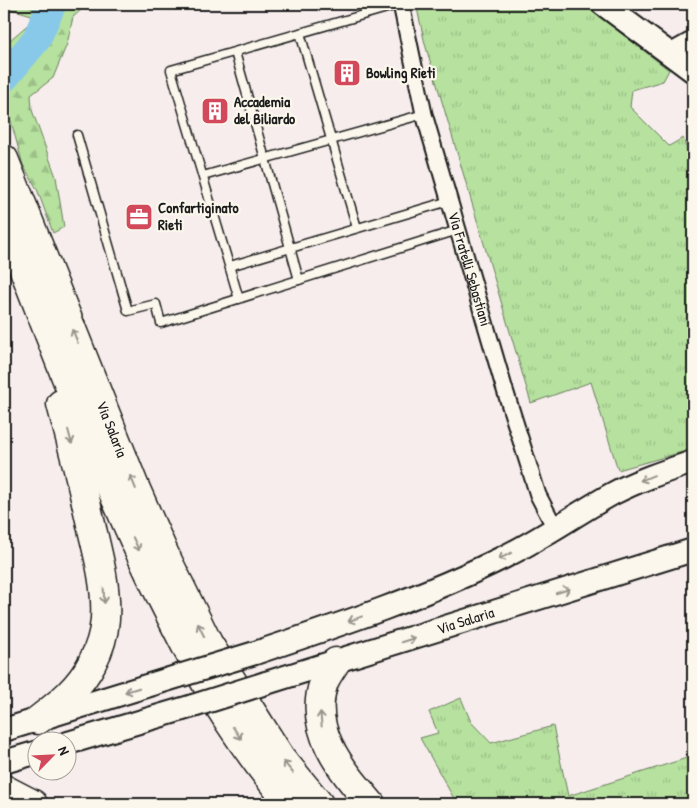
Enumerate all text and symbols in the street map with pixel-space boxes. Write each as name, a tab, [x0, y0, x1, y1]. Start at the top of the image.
building icon: Bowling Rieti	[332, 58, 362, 88]
place label: Bowling Rieti	[366, 62, 436, 84]
place label: Accademia del Biliardo	[234, 91, 295, 129]
building icon: Accademia del Biliardo	[200, 96, 230, 126]
place label: Confartiginato Rieti	[158, 197, 239, 235]
office icon: Confartiginato Rieti	[124, 202, 154, 232]
street label: Via Fratelli Sebastiani	[443, 209, 497, 329]
one-way arrow	[69, 329, 79, 344]
street label: Via Salaria	[92, 398, 133, 460]
one-way arrow	[66, 429, 75, 445]
one-way arrow	[640, 473, 655, 483]
one-way arrow	[128, 475, 137, 490]
one-way arrow	[131, 536, 141, 551]
one-way arrow	[498, 551, 513, 561]
one-way arrow	[554, 586, 570, 596]
one-way arrow	[99, 588, 108, 604]
street label: Via Salaria	[434, 602, 497, 639]
one-way arrow	[348, 615, 364, 624]
one-way arrow	[196, 623, 205, 638]
one-way arrow	[399, 634, 415, 644]
one-way arrow	[125, 686, 141, 696]
one-way arrow	[316, 711, 326, 727]
one-way arrow	[232, 726, 242, 740]
north arrow	[28, 730, 78, 780]
text: N	[54, 743, 75, 758]
one-way arrow	[283, 760, 294, 773]

